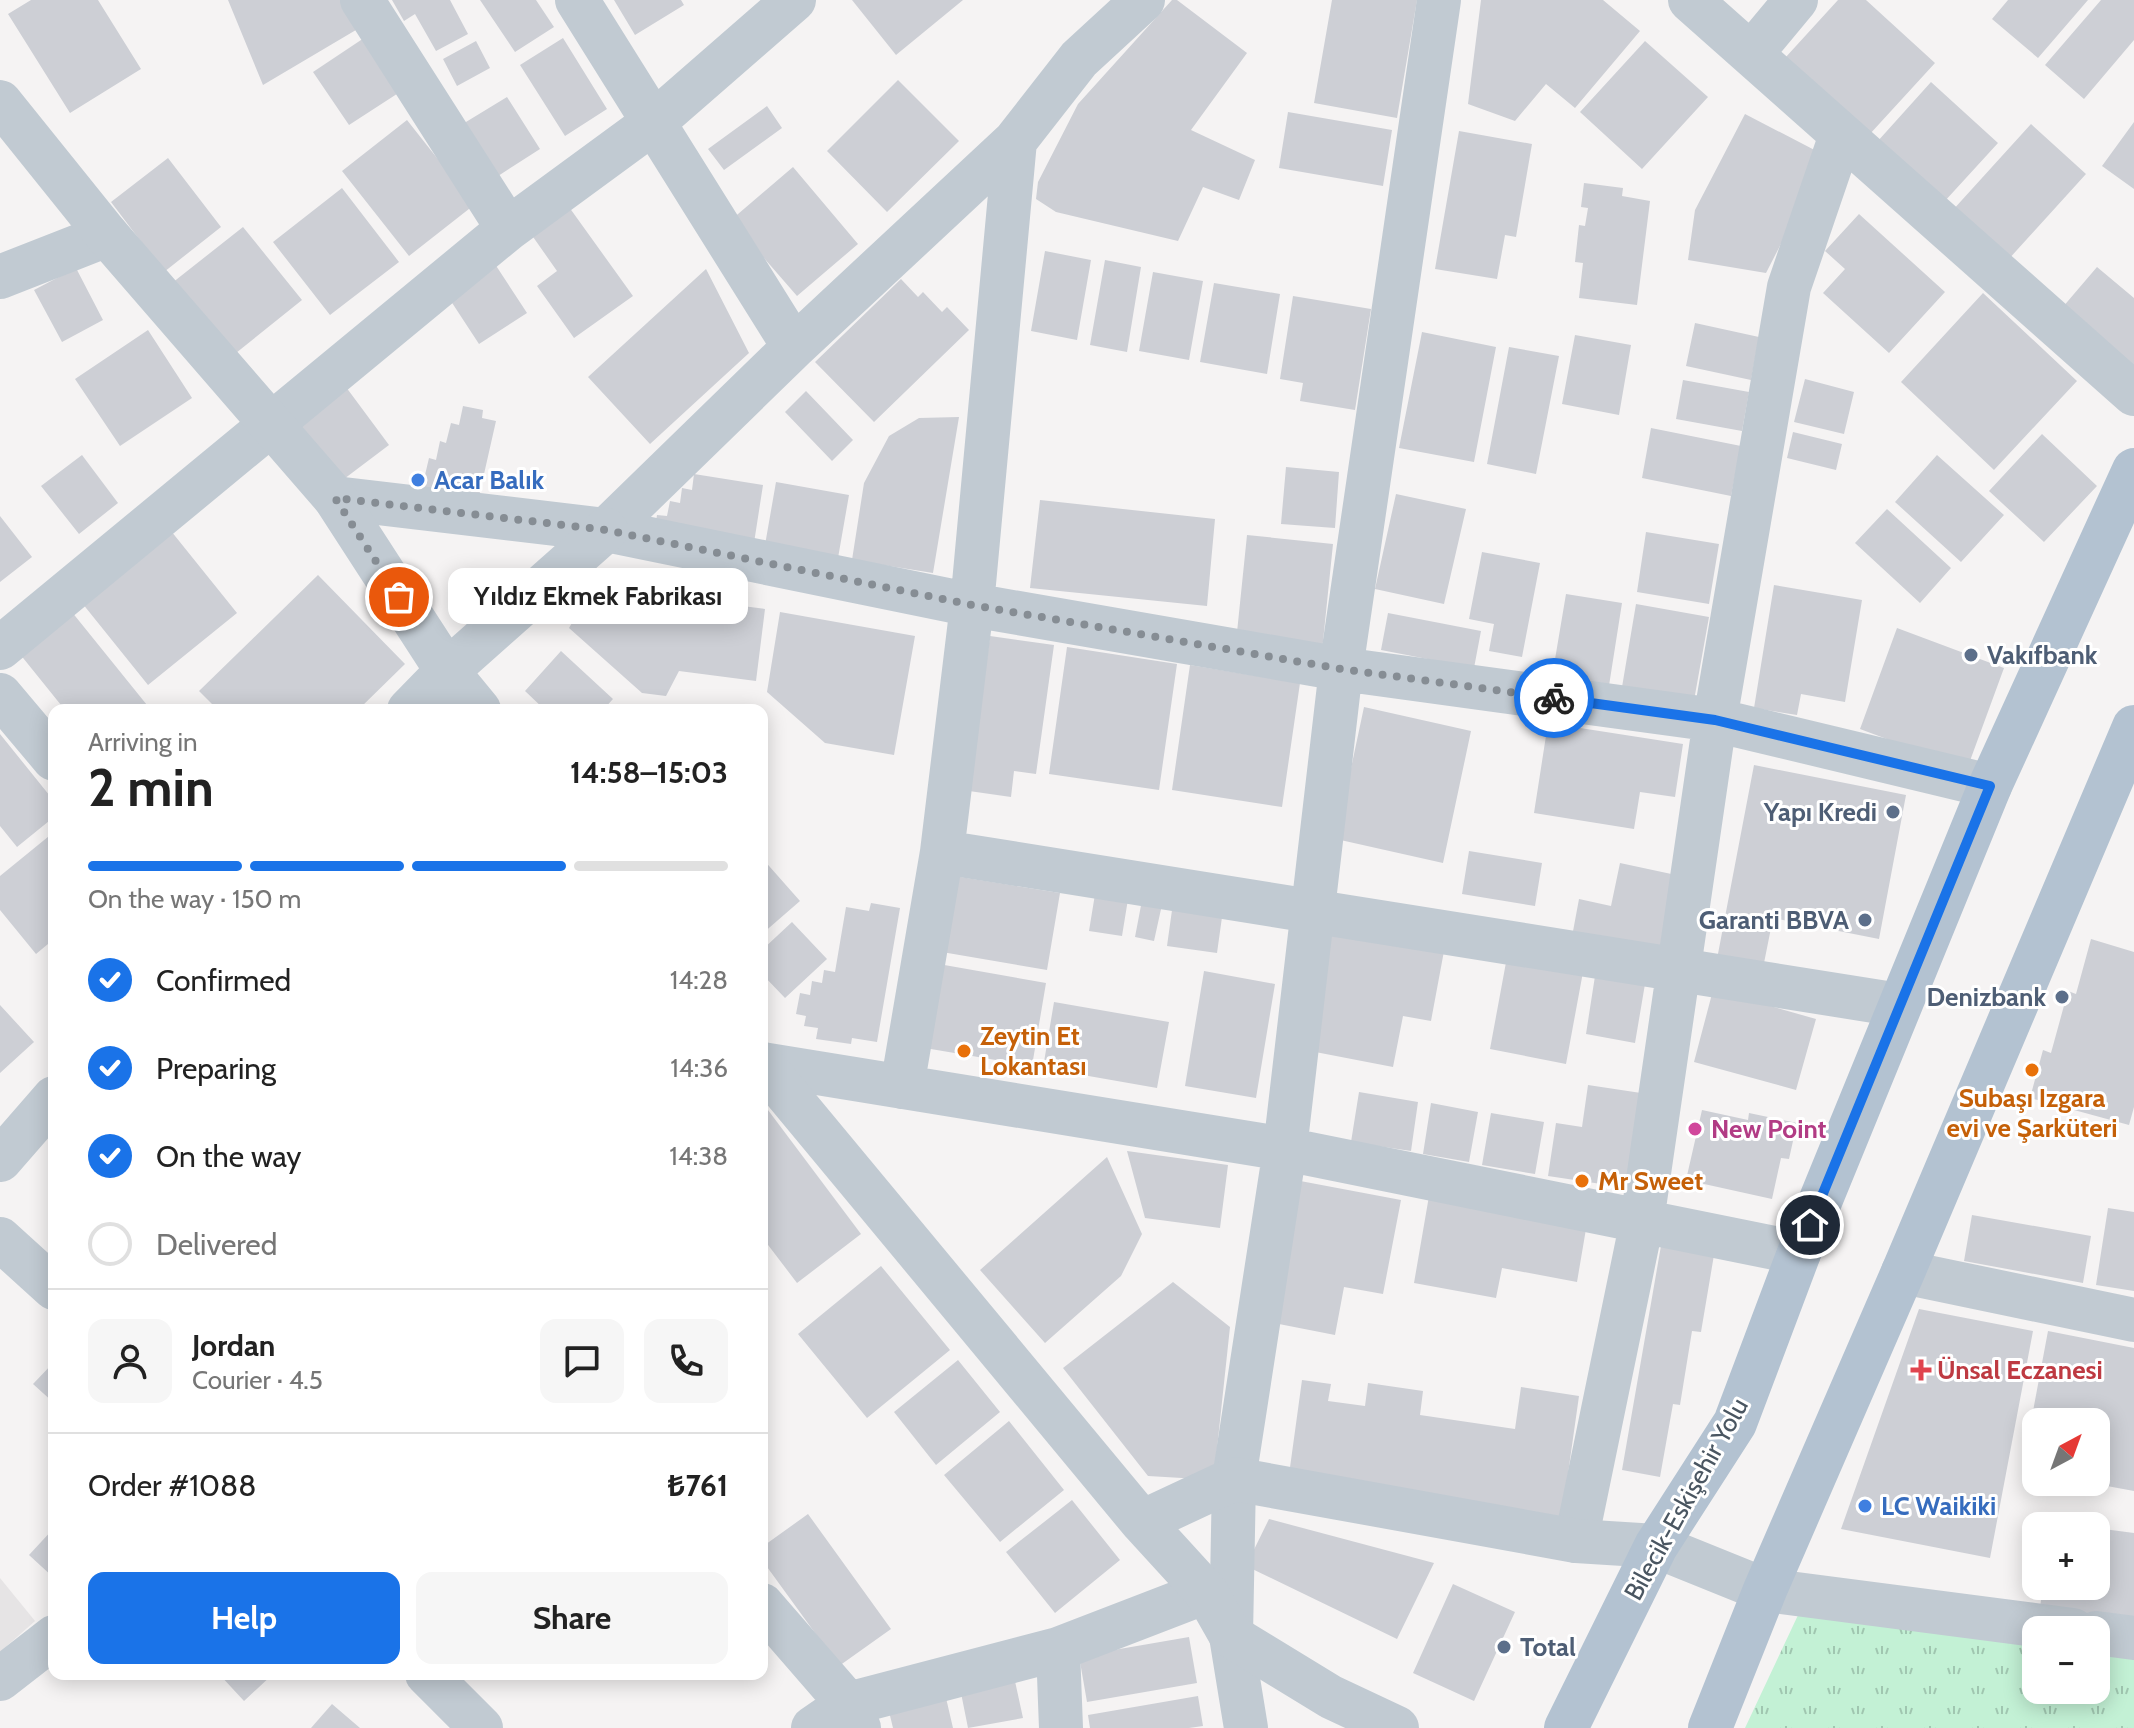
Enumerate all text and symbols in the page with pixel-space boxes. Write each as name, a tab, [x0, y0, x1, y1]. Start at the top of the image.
place label: Acar Balık	[434, 464, 544, 496]
marker: Acar Balık	[409, 471, 427, 489]
pin	[365, 563, 433, 631]
callout: Yıldız Ekmek Fabrikası	[447, 569, 747, 625]
icon: bag	[377, 575, 421, 619]
text: Yıldız Ekmek Fabrikası	[474, 580, 722, 612]
place label: Vakıfbank	[1987, 639, 2098, 671]
marker: Vakıfbank	[1962, 646, 1980, 664]
courier	[1514, 658, 1594, 738]
icon: bike	[1532, 676, 1576, 720]
text: Arriving in	[88, 726, 198, 758]
text: 14:58–15:03	[570, 754, 728, 791]
text: 2 min	[88, 756, 214, 819]
place label: Yapı Kredi	[1763, 796, 1877, 828]
marker: Yapı Kredi	[1884, 803, 1902, 821]
text: On the way · 150 m	[88, 883, 301, 915]
place label: Garanti BBVA	[1699, 904, 1850, 936]
marker: Garanti BBVA	[1856, 911, 1874, 929]
icon: check	[88, 958, 132, 1002]
text: Confirmed	[156, 962, 291, 999]
text: 14:28	[670, 964, 728, 996]
place label: Denizbank	[1926, 981, 2046, 1013]
marker: Denizbank	[2053, 988, 2071, 1006]
place label: Zeytin Et Lokantası	[980, 1020, 1086, 1082]
marker: Zeytin Et Lokantası	[955, 1042, 973, 1060]
icon: check	[88, 1046, 132, 1090]
text: Preparing	[156, 1050, 276, 1087]
text: 14:36	[670, 1052, 728, 1084]
marker: Subaşı Izgara evi ve Şarküteri	[2023, 1061, 2041, 1079]
place label: Subaşı Izgara evi ve Şarküteri	[1947, 1082, 2117, 1144]
place label: New Point	[1711, 1113, 1827, 1145]
marker: New Point	[1686, 1120, 1704, 1138]
icon: check	[88, 1134, 132, 1178]
text: On the way	[156, 1138, 301, 1175]
text: 14:38	[669, 1140, 728, 1172]
place label: Mr Sweet	[1598, 1165, 1703, 1197]
marker: Mr Sweet	[1573, 1172, 1591, 1190]
pin	[1776, 1191, 1844, 1259]
icon: home	[1788, 1203, 1832, 1247]
text: Delivered	[156, 1226, 277, 1263]
button: person	[88, 1319, 172, 1403]
button: chat	[540, 1319, 624, 1403]
button: phone	[644, 1319, 728, 1403]
text: Jordan	[192, 1327, 275, 1364]
place label: Ünsal Eczanesi	[1937, 1354, 2103, 1386]
marker: Ünsal Eczanesi	[1912, 1361, 1930, 1379]
text: Courier · 4.5	[192, 1364, 323, 1396]
street label: Bilecik-Eskişehir Yolu	[1617, 1392, 1755, 1606]
north arrow	[2022, 1408, 2110, 1496]
map controls	[2022, 1408, 2110, 1704]
text: Order #1088	[88, 1467, 256, 1504]
text: ₺761	[668, 1467, 728, 1504]
place label: LC Waikiki	[1881, 1490, 1996, 1522]
marker: LC Waikiki	[1856, 1497, 1874, 1515]
button: +	[2022, 1512, 2110, 1600]
button: Help	[88, 1572, 400, 1664]
button: Share	[416, 1572, 728, 1664]
button: −	[2022, 1616, 2110, 1704]
place label: Total	[1520, 1631, 1576, 1663]
marker: Total	[1495, 1638, 1513, 1656]

